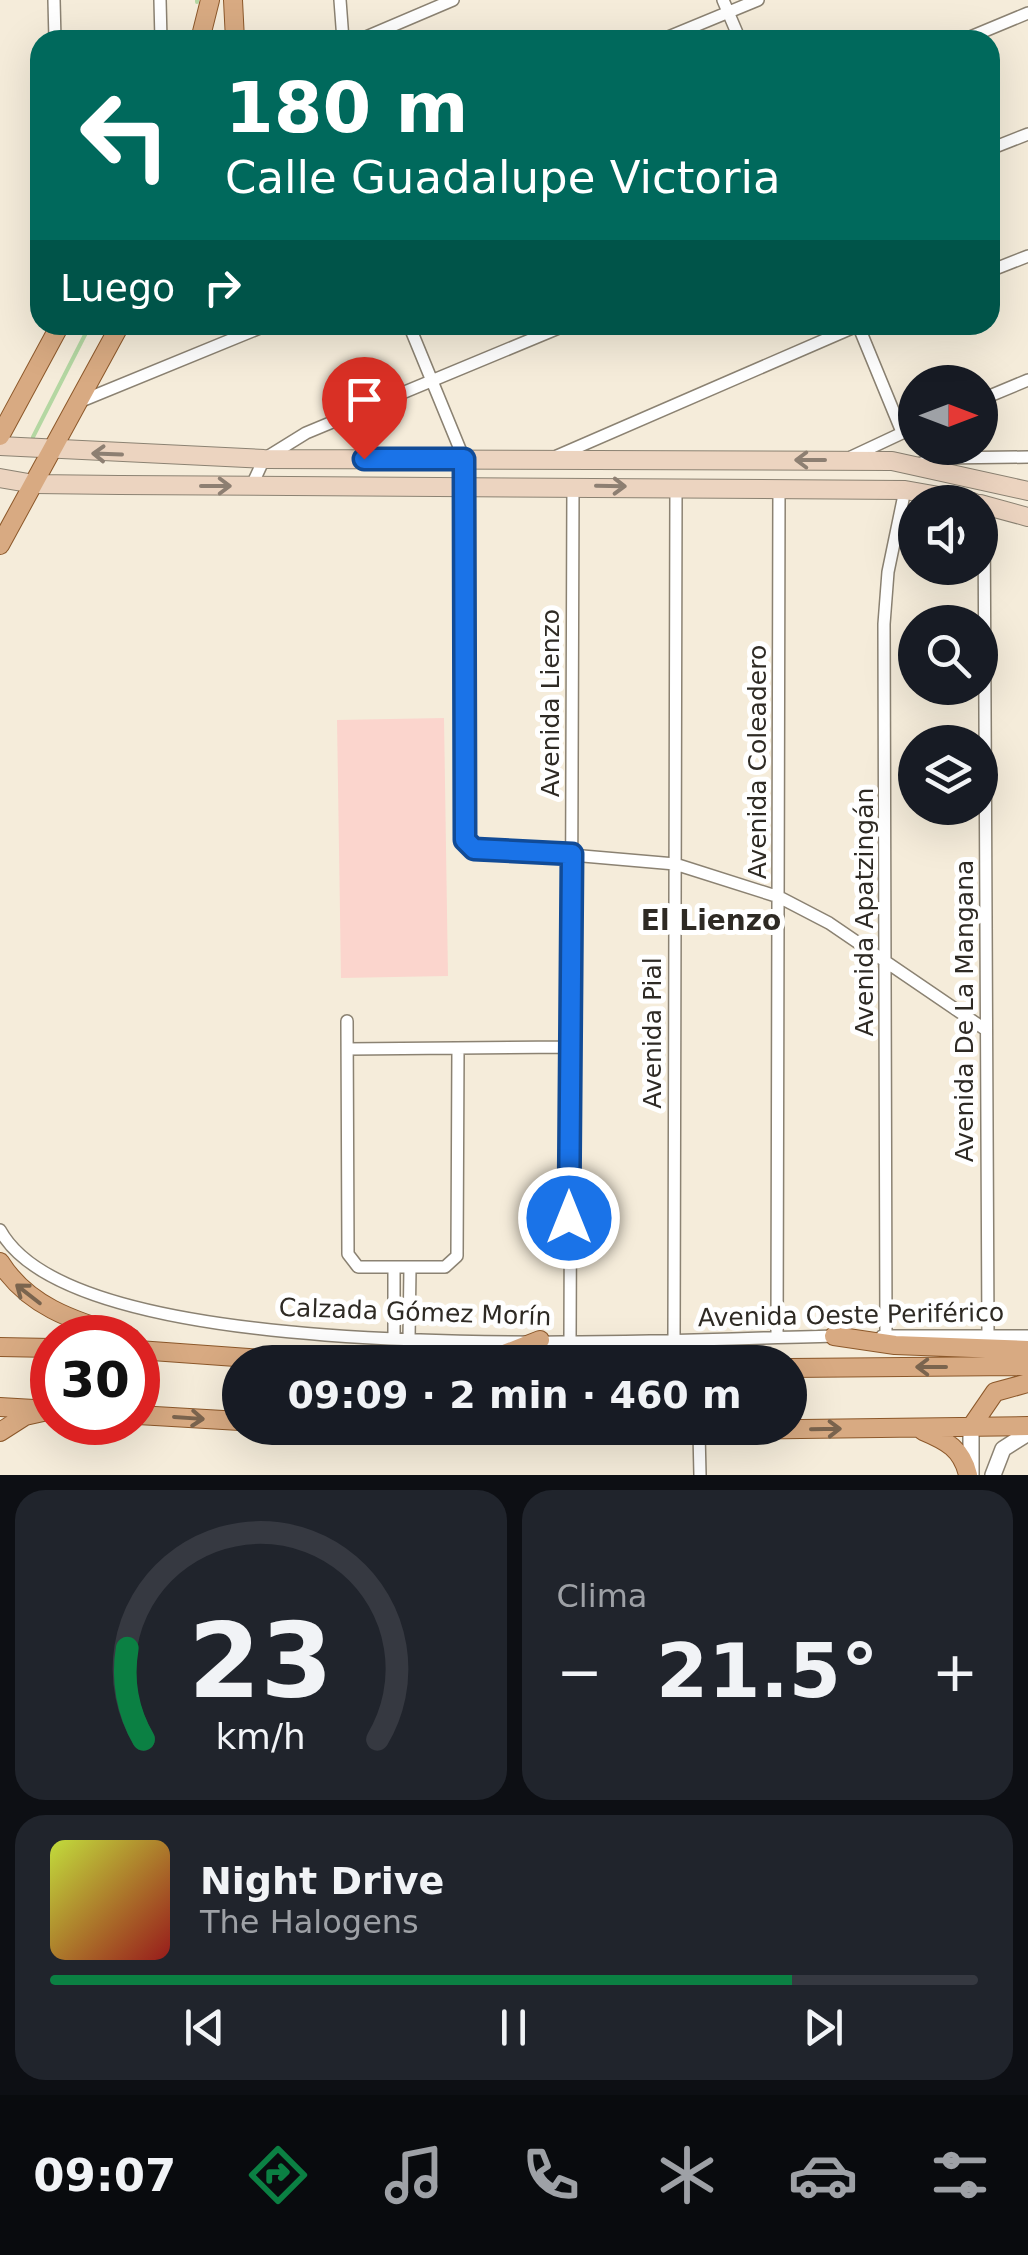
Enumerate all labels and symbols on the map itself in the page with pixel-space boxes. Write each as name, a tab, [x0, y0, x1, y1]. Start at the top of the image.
pin	[322, 357, 407, 460]
north arrow	[898, 365, 998, 465]
one-way arrow	[91, 444, 123, 463]
one-way arrow	[795, 450, 828, 470]
one-way arrow	[200, 476, 232, 495]
one-way arrow	[595, 476, 627, 495]
street label: Avenida Lienzo	[536, 609, 565, 797]
street label: Avenida Coleadero	[743, 645, 772, 879]
street label: Avenida Apatzingán	[850, 788, 879, 1036]
street label: Avenida De La Mangana	[950, 860, 979, 1162]
district label: El Lienzo	[641, 904, 781, 937]
street label: Avenida Pial	[638, 957, 667, 1109]
position arrow	[517, 1166, 621, 1270]
one-way arrow	[16, 1283, 42, 1305]
street label: Calzada Gómez Morín	[278, 1293, 552, 1331]
street label: Avenida Oeste Periférico	[698, 1298, 1004, 1332]
speed limit sign: 30	[30, 1315, 160, 1445]
one-way arrow	[915, 1358, 948, 1376]
one-way arrow	[172, 1409, 204, 1428]
one-way arrow	[810, 1420, 842, 1439]

